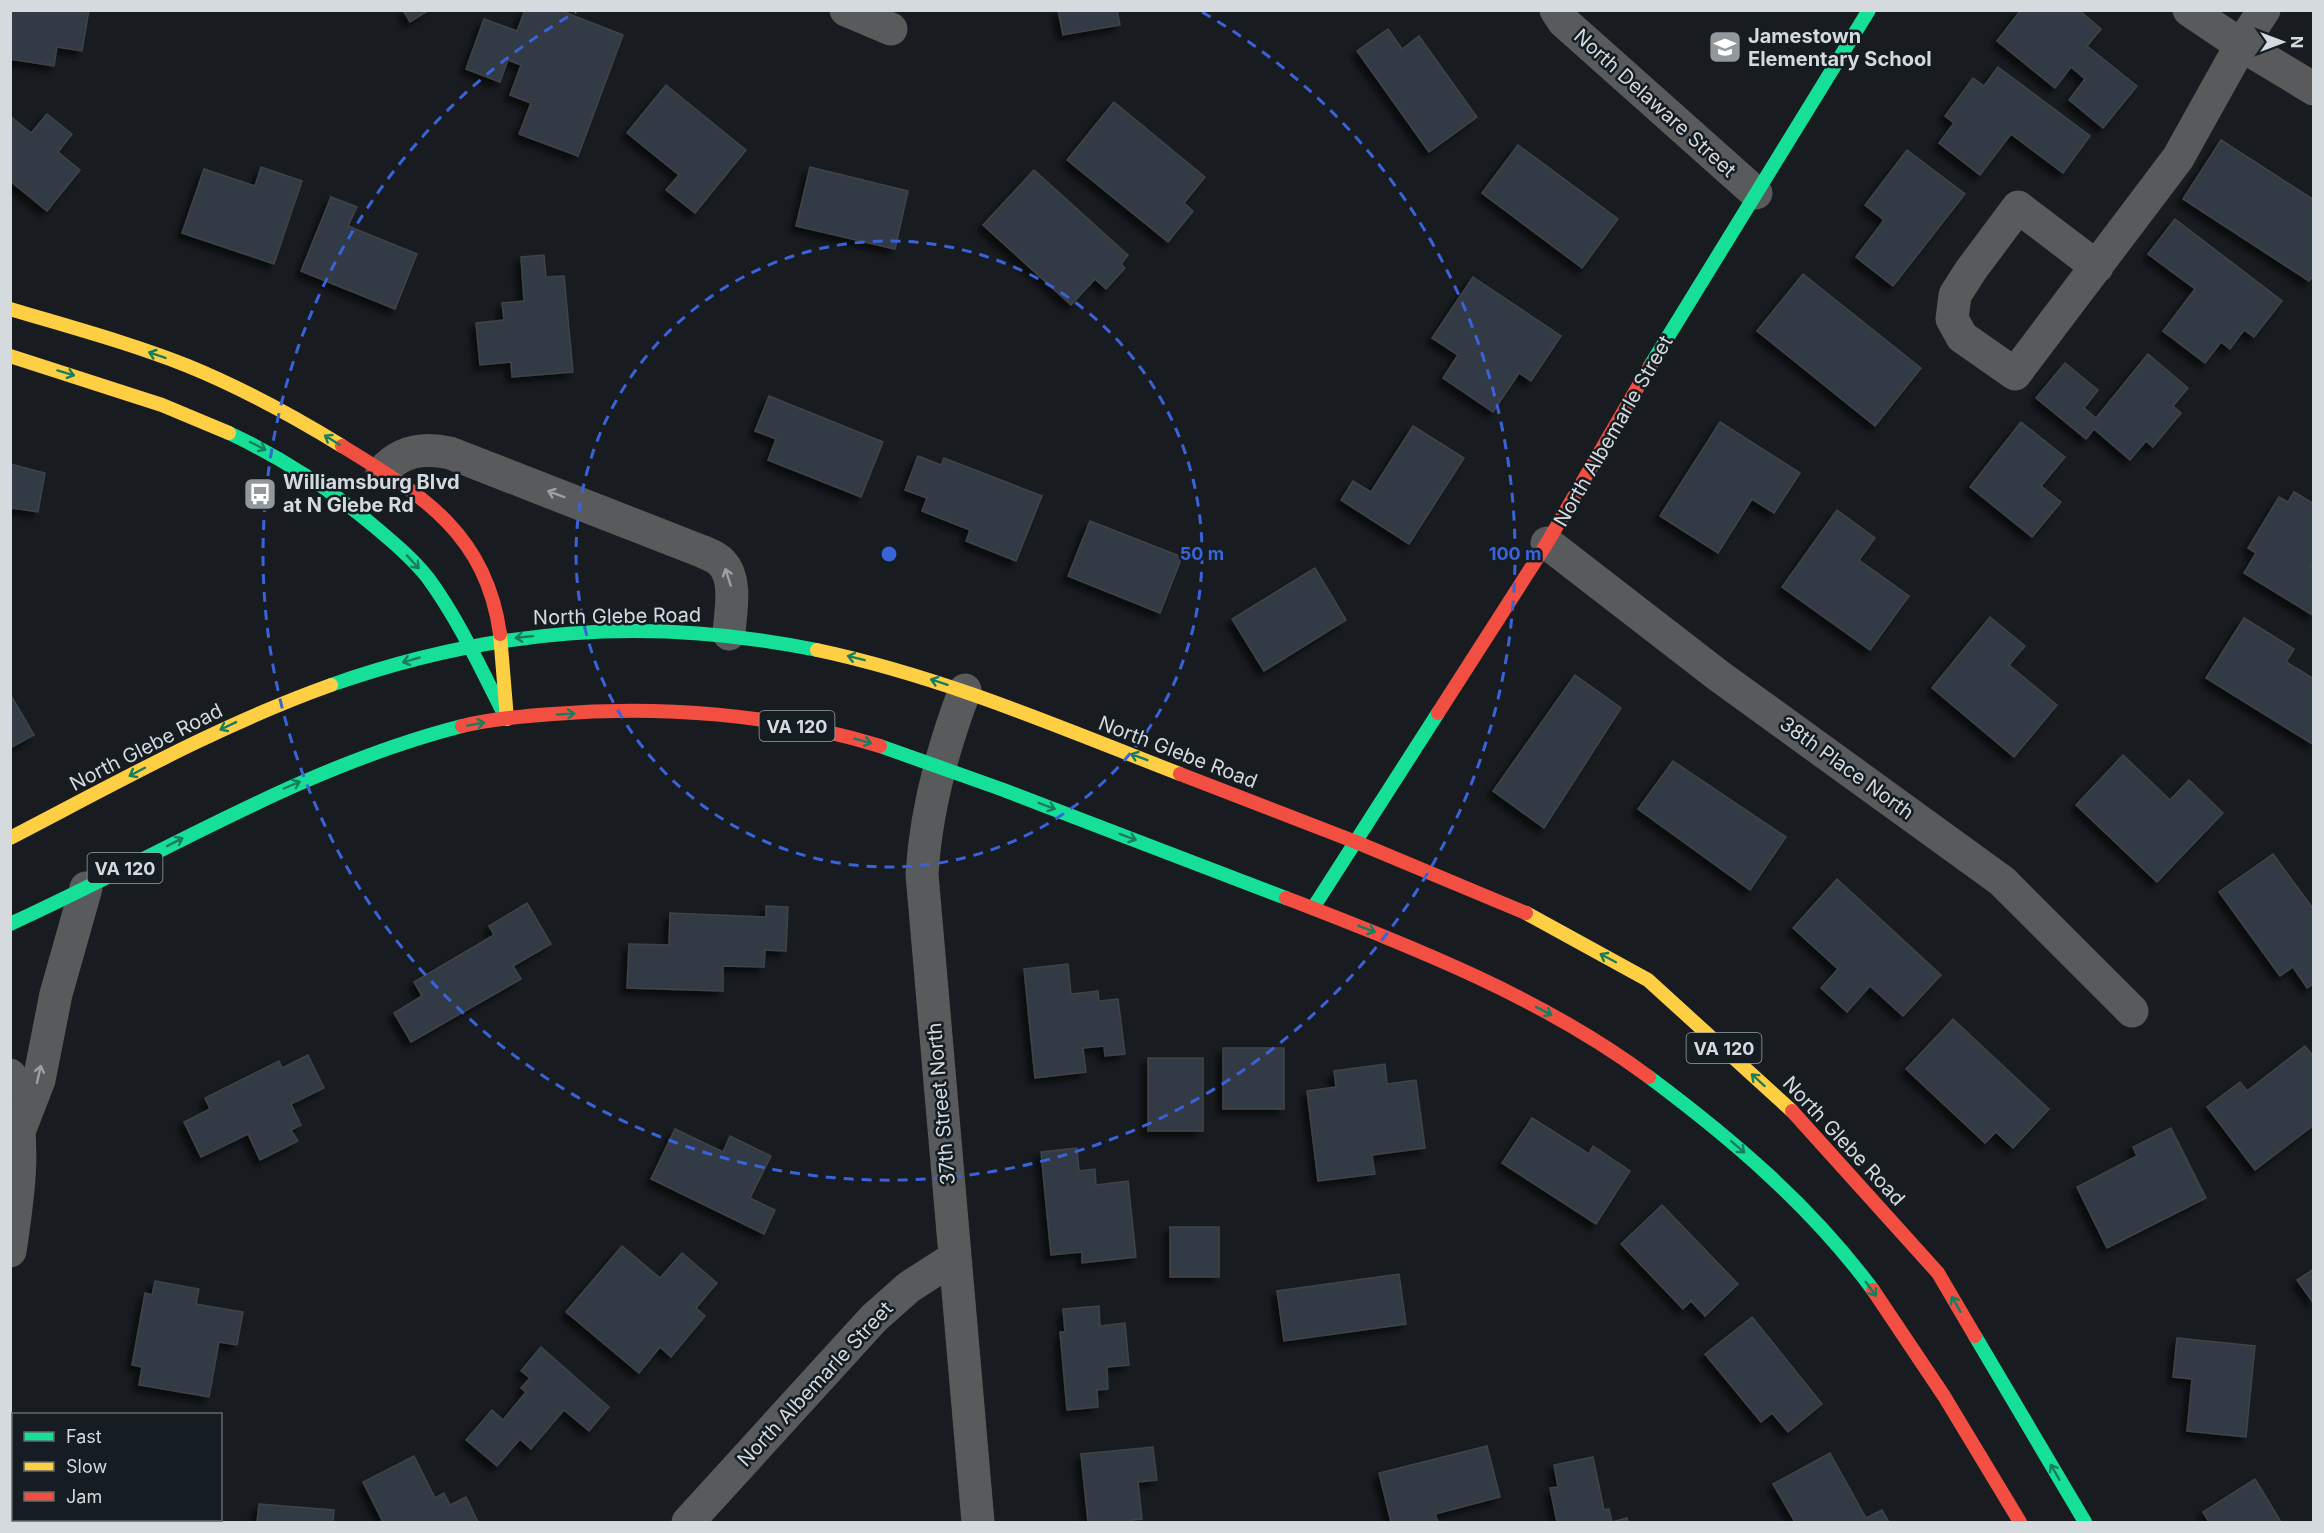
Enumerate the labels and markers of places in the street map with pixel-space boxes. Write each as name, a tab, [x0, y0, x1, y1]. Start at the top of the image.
place label: Jamestown Elementary School	[1748, 24, 1932, 71]
school or university icon: Jamestown Elementary School	[1707, 29, 1743, 65]
place label: Williamsburg Blvd at N Glebe Rd	[283, 470, 460, 517]
bus stop icon: Williamsburg Blvd at N Glebe Rd	[242, 476, 278, 512]
centre of rings	[879, 544, 899, 564]

